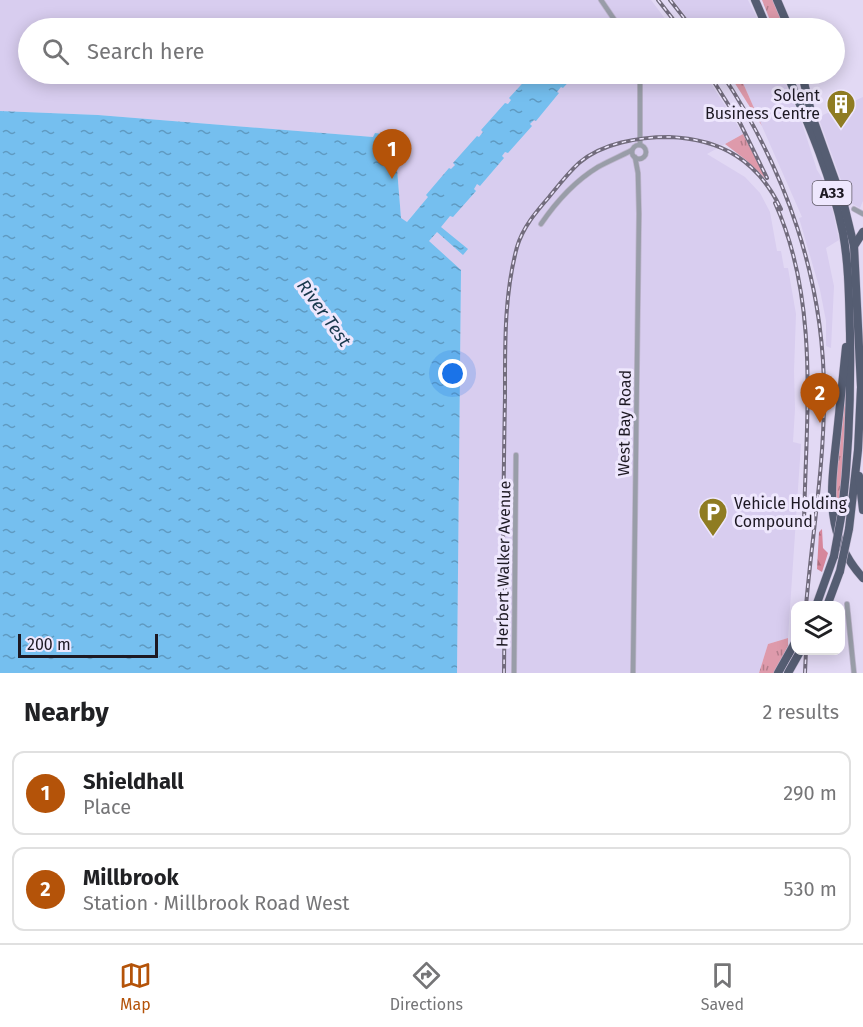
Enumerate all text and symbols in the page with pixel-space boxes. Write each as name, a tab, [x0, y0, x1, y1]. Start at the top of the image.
search box	[18, 18, 845, 84]
icon: search	[39, 35, 72, 68]
text: Search here	[87, 38, 205, 65]
place label: Solent Business Centre	[705, 86, 820, 123]
building icon: Solent Business Centre	[825, 88, 857, 130]
pin: 1	[372, 130, 412, 179]
road number: A33	[812, 181, 852, 205]
water label: River Test	[292, 275, 356, 351]
your location	[438, 359, 467, 388]
street label: West Bay Road	[614, 370, 635, 476]
pin: 2	[800, 374, 840, 423]
street label: Herbert Walker Avenue	[493, 481, 514, 647]
place label: Vehicle Holding Compound	[734, 494, 848, 531]
parking icon: Vehicle Holding Compound	[697, 496, 729, 538]
map controls	[791, 601, 845, 655]
button: layers	[791, 601, 845, 655]
scale bar	[18, 631, 158, 658]
text: 200 m	[27, 635, 71, 654]
text: Nearby	[24, 697, 109, 728]
text: 2 results	[762, 700, 839, 724]
text: Shieldhall	[83, 768, 184, 795]
text: 1	[41, 781, 50, 805]
text: 290 m	[783, 781, 837, 805]
text: Place	[83, 795, 131, 819]
text: Millbrook	[83, 864, 179, 891]
text: 2	[40, 877, 51, 901]
text: 530 m	[784, 877, 837, 901]
text: Station · Millbrook Road West	[83, 891, 350, 915]
tab: Map	[119, 959, 152, 1014]
tab: Directions	[390, 959, 463, 1014]
tab: Saved	[701, 959, 744, 1014]

